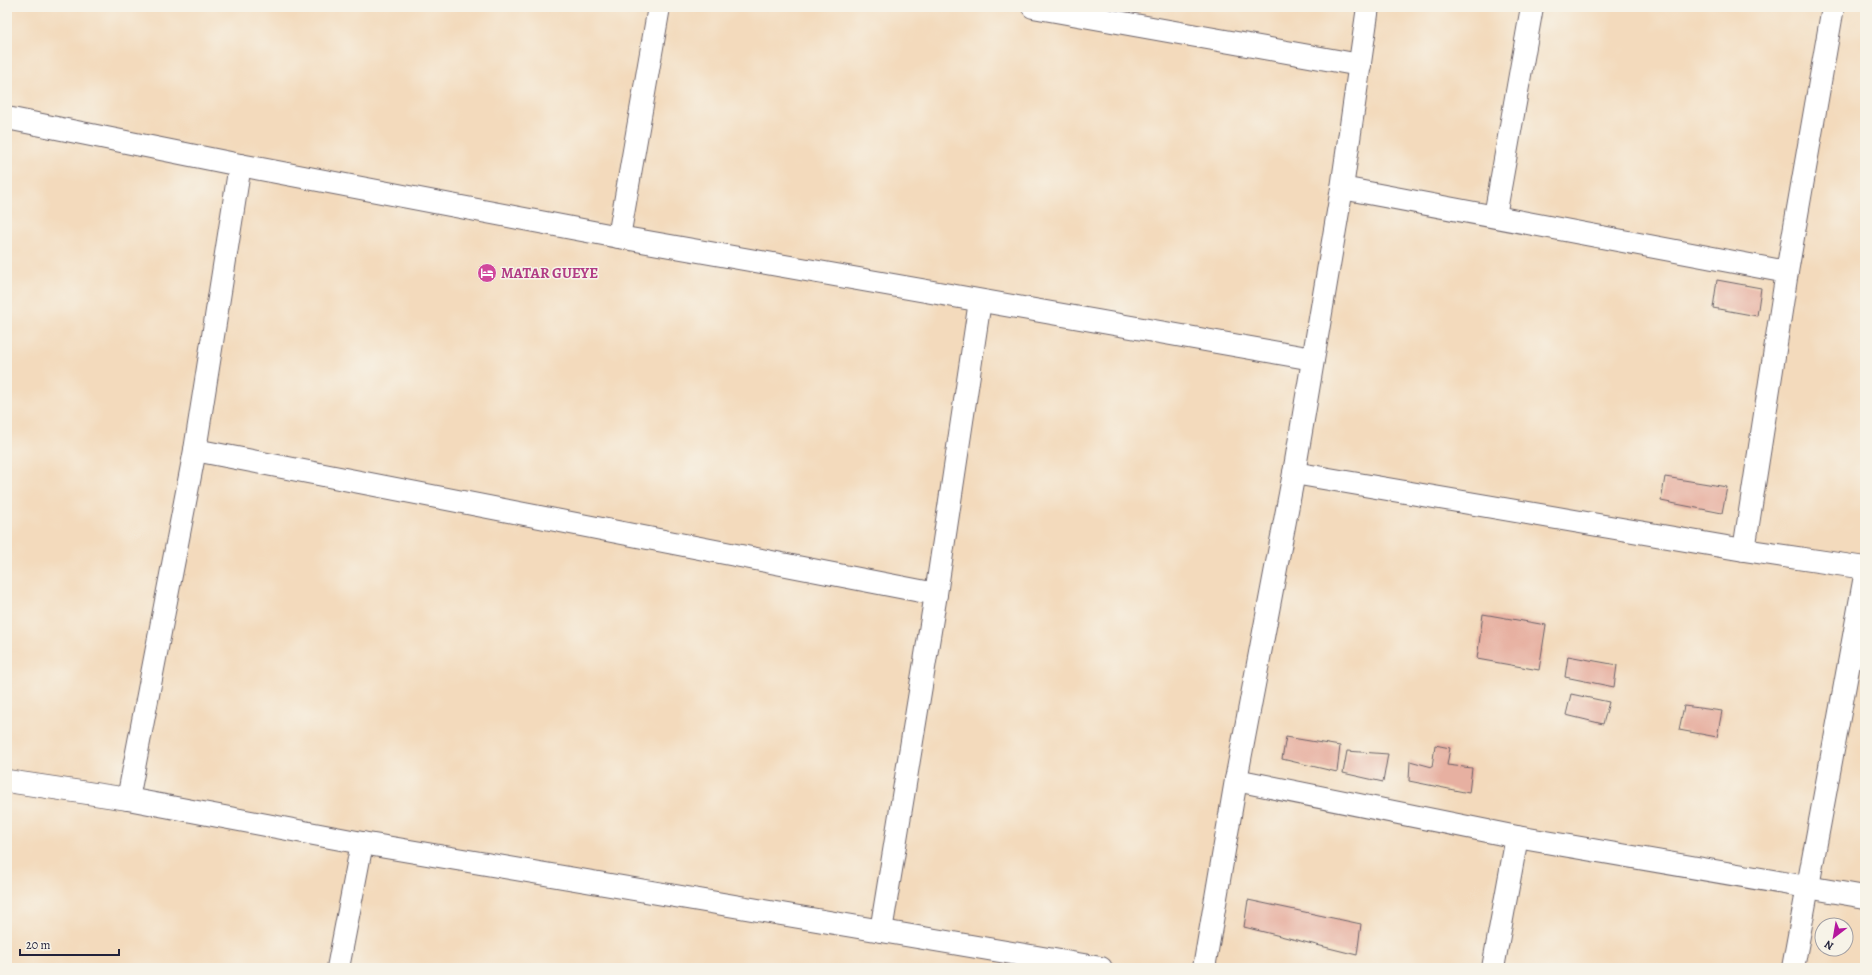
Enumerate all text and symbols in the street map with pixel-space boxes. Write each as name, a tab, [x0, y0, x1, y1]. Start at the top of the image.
hotel icon: MATAR GUEYE	[476, 262, 498, 284]
place label: MATAR GUEYE	[501, 263, 598, 283]
north arrow	[1814, 917, 1854, 957]
scale bar	[20, 931, 119, 957]
text: 20 m	[26, 937, 50, 953]
text: N	[1822, 937, 1836, 954]

